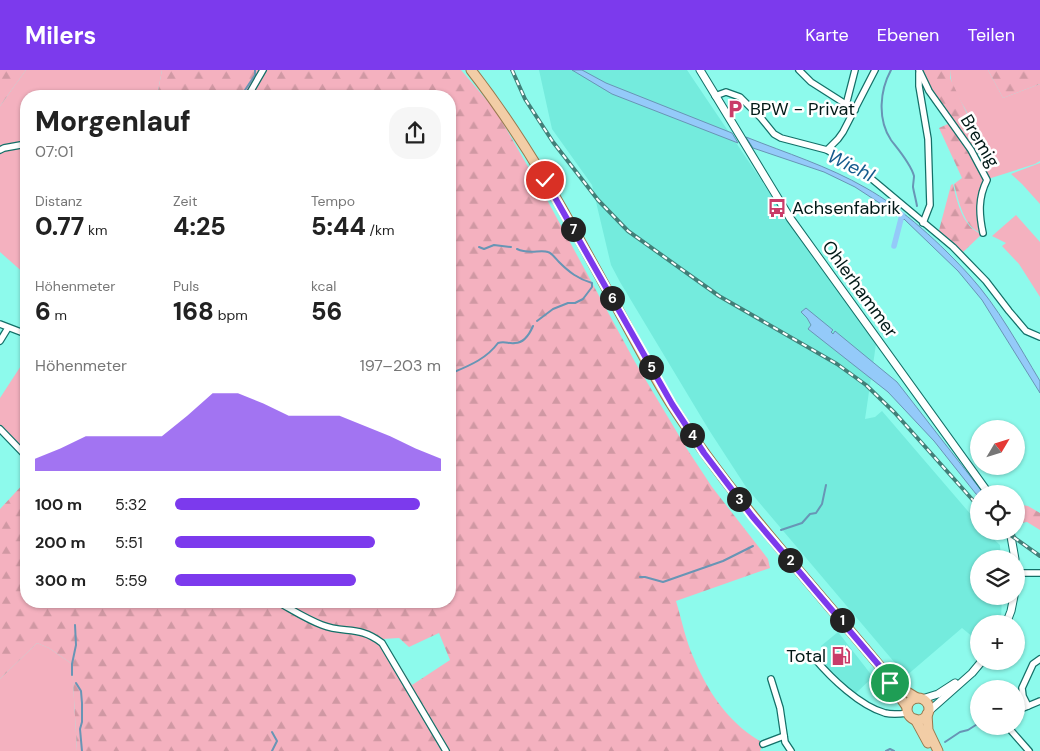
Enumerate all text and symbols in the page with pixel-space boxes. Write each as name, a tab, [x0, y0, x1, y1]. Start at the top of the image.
text: Milers	[25, 20, 96, 51]
text: Karte	[805, 23, 849, 47]
text: Ebenen	[877, 23, 939, 47]
text: Teilen	[967, 23, 1015, 47]
place label: BPW - Privat	[750, 97, 855, 121]
parking icon: BPW - Privat	[724, 98, 746, 120]
text: Morgenlauf	[35, 103, 191, 140]
button: share	[389, 107, 441, 159]
street label: Bremig	[955, 110, 1005, 172]
text: 07:01	[35, 141, 73, 162]
water label: Wiehl	[823, 143, 879, 188]
pin	[524, 159, 566, 201]
icon: check	[531, 166, 559, 194]
text: Distanz	[35, 192, 82, 210]
text: Zeit	[173, 192, 197, 210]
text: Tempo	[311, 192, 355, 210]
place label: Achsenfabrik	[792, 196, 901, 220]
bus stop icon: Achsenfabrik	[766, 197, 788, 219]
text: 0.77	[35, 210, 84, 243]
text: 4:25	[173, 210, 226, 243]
text: 5:44	[311, 210, 366, 243]
pin: 7	[560, 216, 586, 242]
text: 7	[570, 220, 577, 238]
text: km	[84, 221, 107, 239]
text: /km	[366, 221, 395, 239]
street label: Ohlerhammer	[817, 236, 903, 343]
text: Höhenmeter	[35, 277, 116, 295]
text: Puls	[173, 277, 199, 295]
text: kcal	[311, 277, 336, 295]
pin: 6	[600, 286, 624, 310]
text: 6	[608, 289, 617, 307]
text: 6	[35, 295, 51, 328]
text: 168	[173, 295, 214, 328]
text: 56	[311, 295, 342, 328]
text: m	[51, 306, 67, 324]
text: bpm	[214, 306, 248, 324]
pin: 5	[638, 354, 664, 380]
text: Höhenmeter	[35, 355, 127, 376]
text: 197–203 m	[360, 355, 441, 376]
text: 5	[647, 358, 656, 376]
north arrow	[970, 420, 1025, 475]
map controls	[970, 420, 1025, 735]
pin: 4	[680, 422, 704, 448]
text: 4	[688, 426, 697, 444]
button: locate	[970, 485, 1025, 540]
pin: 3	[726, 486, 752, 512]
text: 3	[735, 490, 744, 508]
text: 100 m	[35, 494, 82, 515]
text: 5:32	[115, 494, 147, 515]
text: 200 m	[35, 532, 86, 553]
text: 5:51	[115, 532, 143, 553]
pin: 2	[778, 548, 802, 572]
button: layers	[970, 550, 1025, 605]
text: 2	[786, 551, 795, 569]
text: 300 m	[35, 570, 86, 591]
text: 5:59	[115, 570, 147, 591]
pin: 1	[830, 608, 854, 632]
text: 1	[840, 611, 845, 629]
button: +	[970, 615, 1025, 670]
place label: Total	[786, 644, 826, 668]
fuel station icon: Total	[830, 645, 852, 667]
pin	[869, 662, 911, 704]
icon: arrive	[876, 669, 904, 697]
button: −	[970, 680, 1025, 735]

